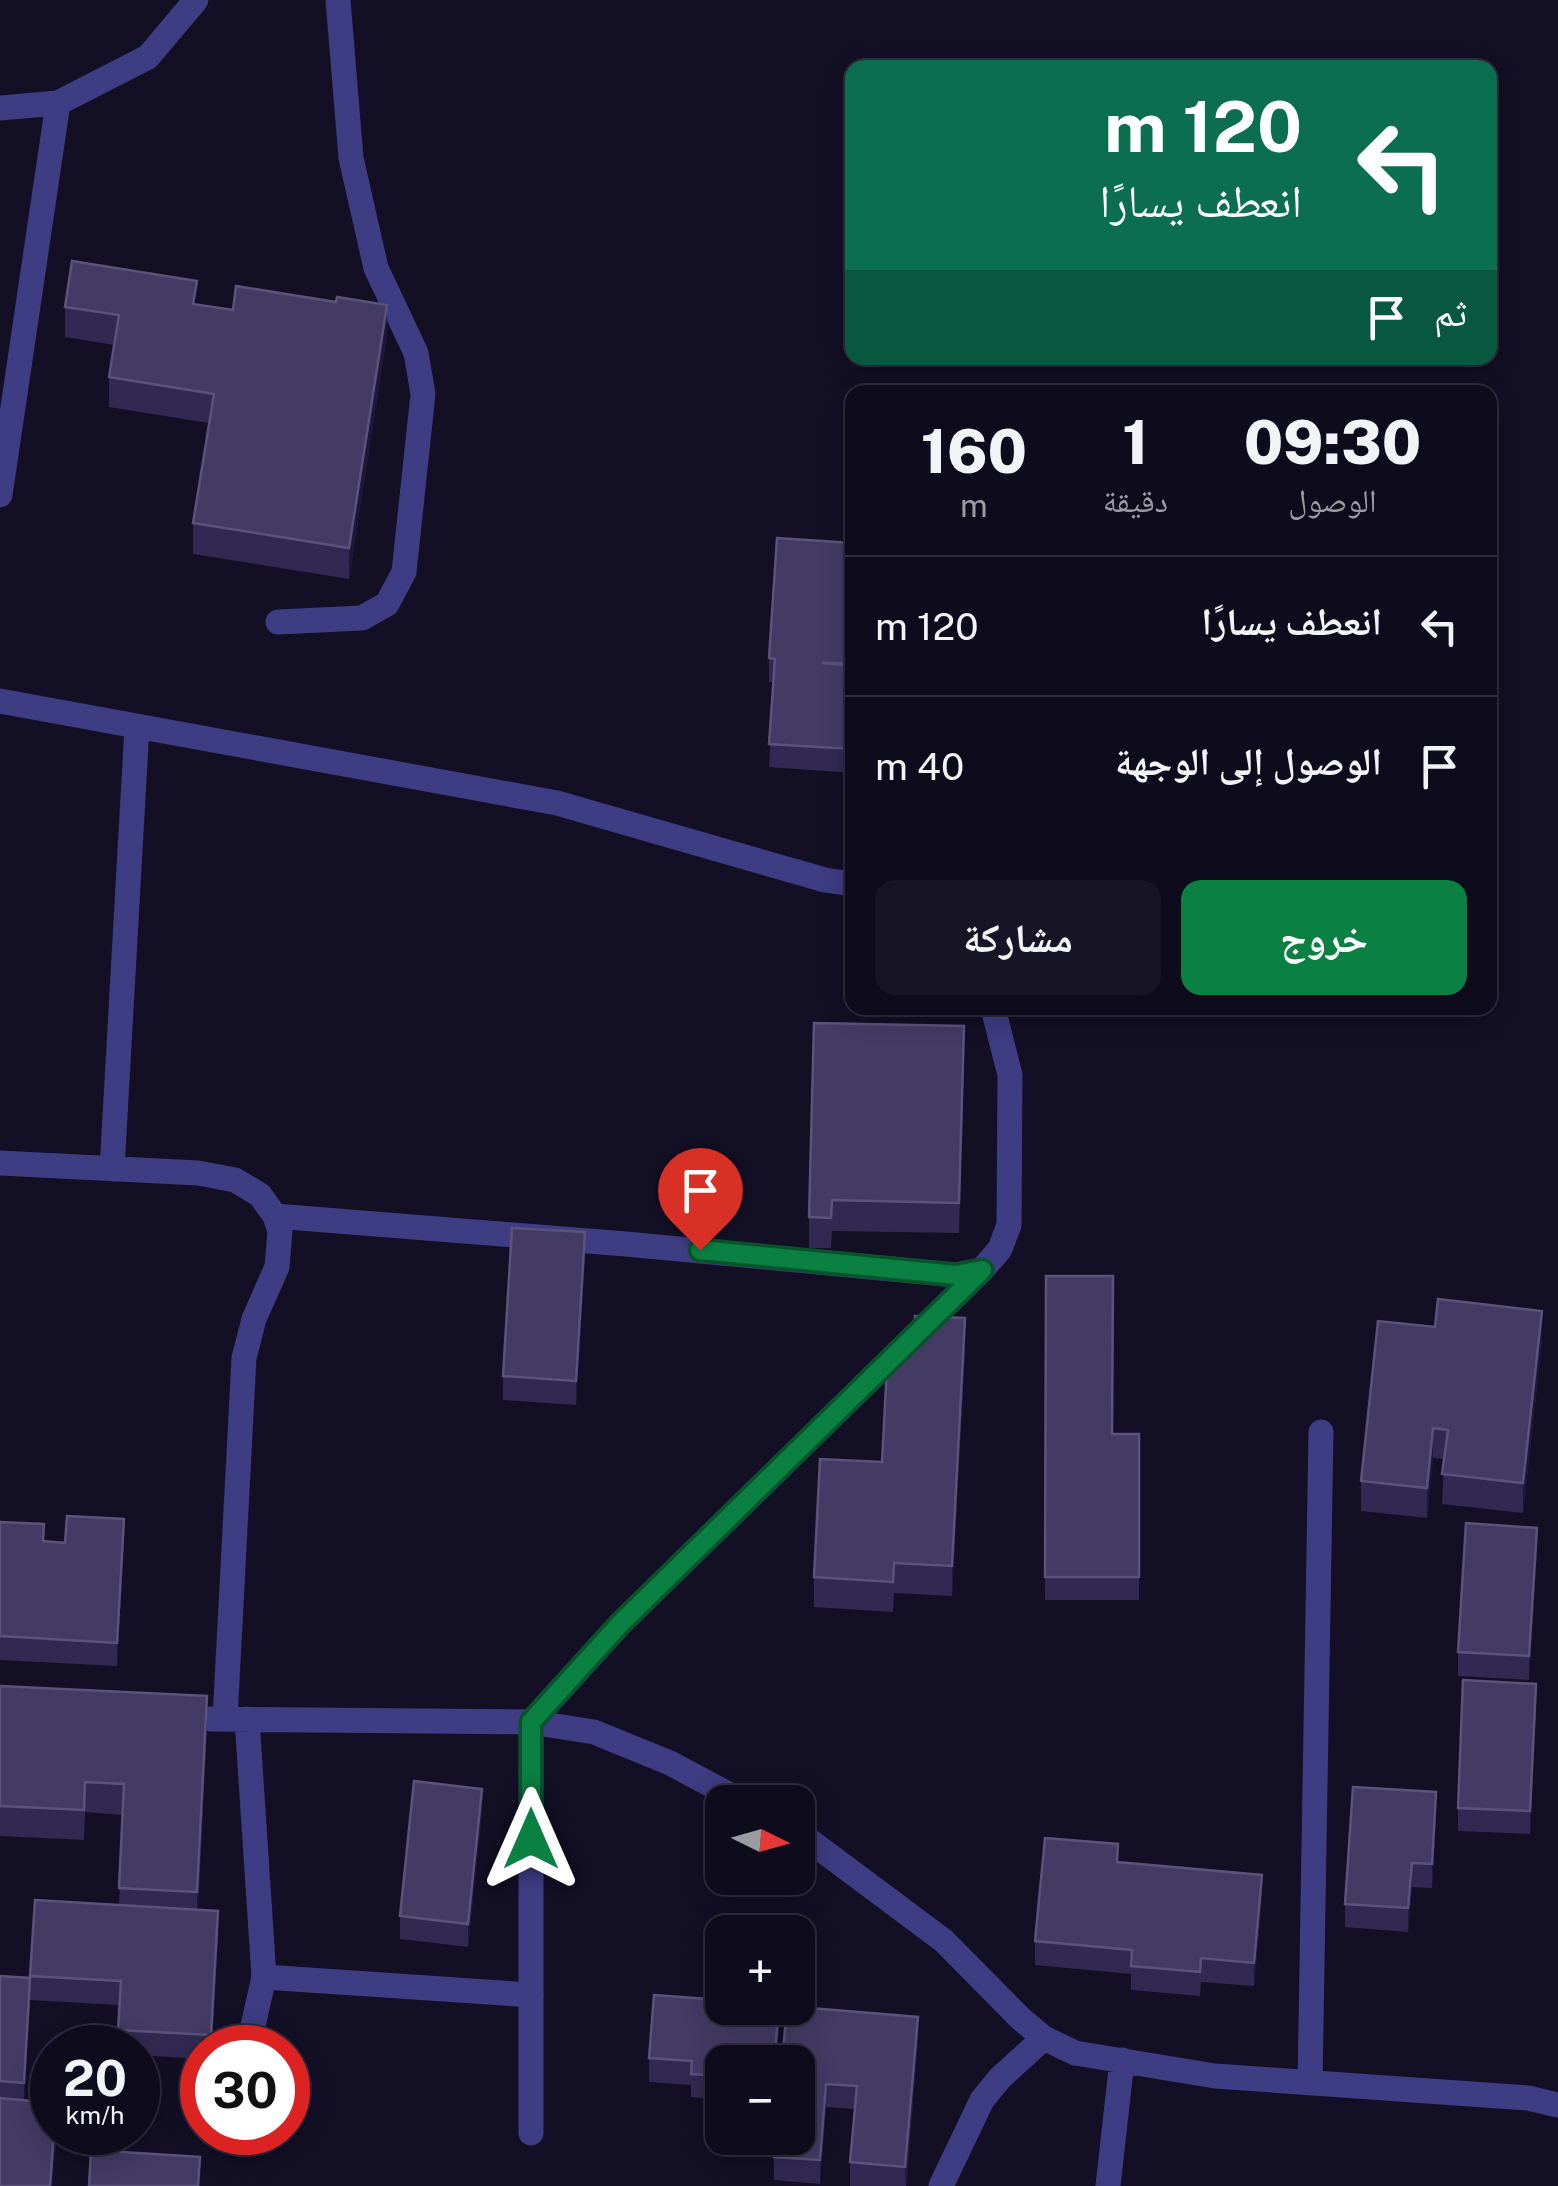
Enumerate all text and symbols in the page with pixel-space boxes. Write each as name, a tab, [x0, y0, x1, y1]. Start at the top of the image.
text: 120 m	[1104, 85, 1302, 168]
icon: left	[1337, 100, 1467, 230]
text: انعطف يسارًا	[1100, 174, 1302, 227]
icon: arrive	[1359, 290, 1414, 345]
text: ثم	[1434, 290, 1467, 335]
text: 1	[1122, 407, 1149, 478]
text: 09:30	[1244, 407, 1421, 478]
text: 160	[921, 416, 1027, 487]
text: دقيقة	[1103, 482, 1168, 519]
text: الوصول	[1288, 482, 1377, 519]
text: m	[960, 487, 988, 524]
text: انعطف يسارًا	[1201, 599, 1382, 644]
icon: left	[1412, 599, 1467, 654]
text: 120 m	[875, 604, 978, 649]
text: الوصول إلى الوجهة	[1115, 739, 1382, 784]
icon: arrive	[1412, 739, 1467, 794]
text: 40 m	[875, 744, 964, 789]
button: مشاركة	[875, 880, 1161, 995]
button: خروج	[1181, 880, 1467, 995]
pin	[658, 1148, 743, 1251]
icon: arrive	[673, 1163, 728, 1218]
north arrow	[705, 1785, 815, 1895]
map controls	[705, 1785, 815, 2155]
position arrow	[479, 1787, 583, 1891]
button: +	[705, 1915, 815, 2025]
speed limit sign: 30	[180, 2025, 310, 2155]
button: −	[705, 2045, 815, 2155]
text: 20	[63, 2048, 127, 2107]
text: km/h	[66, 2100, 124, 2130]

